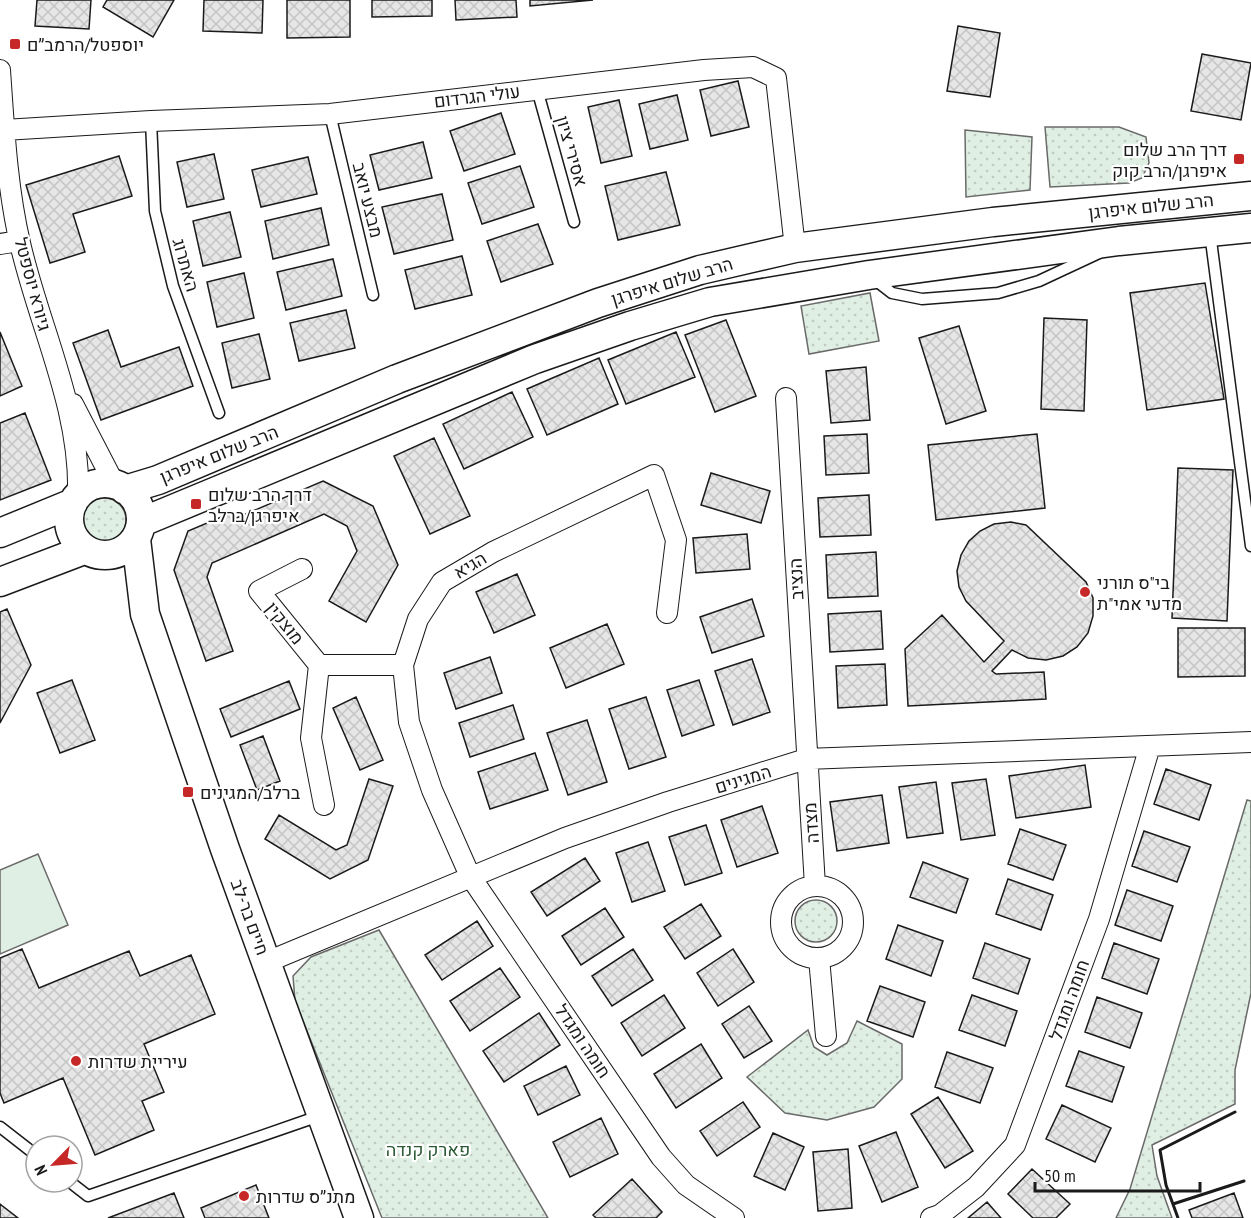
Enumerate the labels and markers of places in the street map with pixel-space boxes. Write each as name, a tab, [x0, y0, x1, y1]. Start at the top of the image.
place label: יוספטל/הרמב״ם	[27, 33, 144, 56]
marker: יוספטל/הרמב״ם	[8, 37, 22, 51]
place label: דרך הרב שלום איפרגן/הרב קוק	[1112, 138, 1227, 182]
marker: דרך הרב שלום איפרגן/הרב קוק	[1232, 152, 1246, 166]
place label: דרך הרב שלום איפרגן/ברלב	[208, 483, 312, 527]
marker: דרך הרב שלום איפרגן/ברלב	[189, 497, 203, 511]
place label: בי"ס תורני מדעי אמי"ת	[1097, 571, 1182, 615]
marker: בי"ס תורני מדעי אמי"ת	[1078, 585, 1092, 599]
place label: ברלב/המגינים	[200, 781, 301, 804]
marker: ברלב/המגינים	[181, 785, 195, 799]
place label: עיריית שדרות	[88, 1050, 188, 1073]
marker: עיריית שדרות	[69, 1054, 83, 1068]
place label: מתנ״ס שדרות	[256, 1185, 355, 1208]
marker: מתנ״ס שדרות	[237, 1189, 251, 1203]

